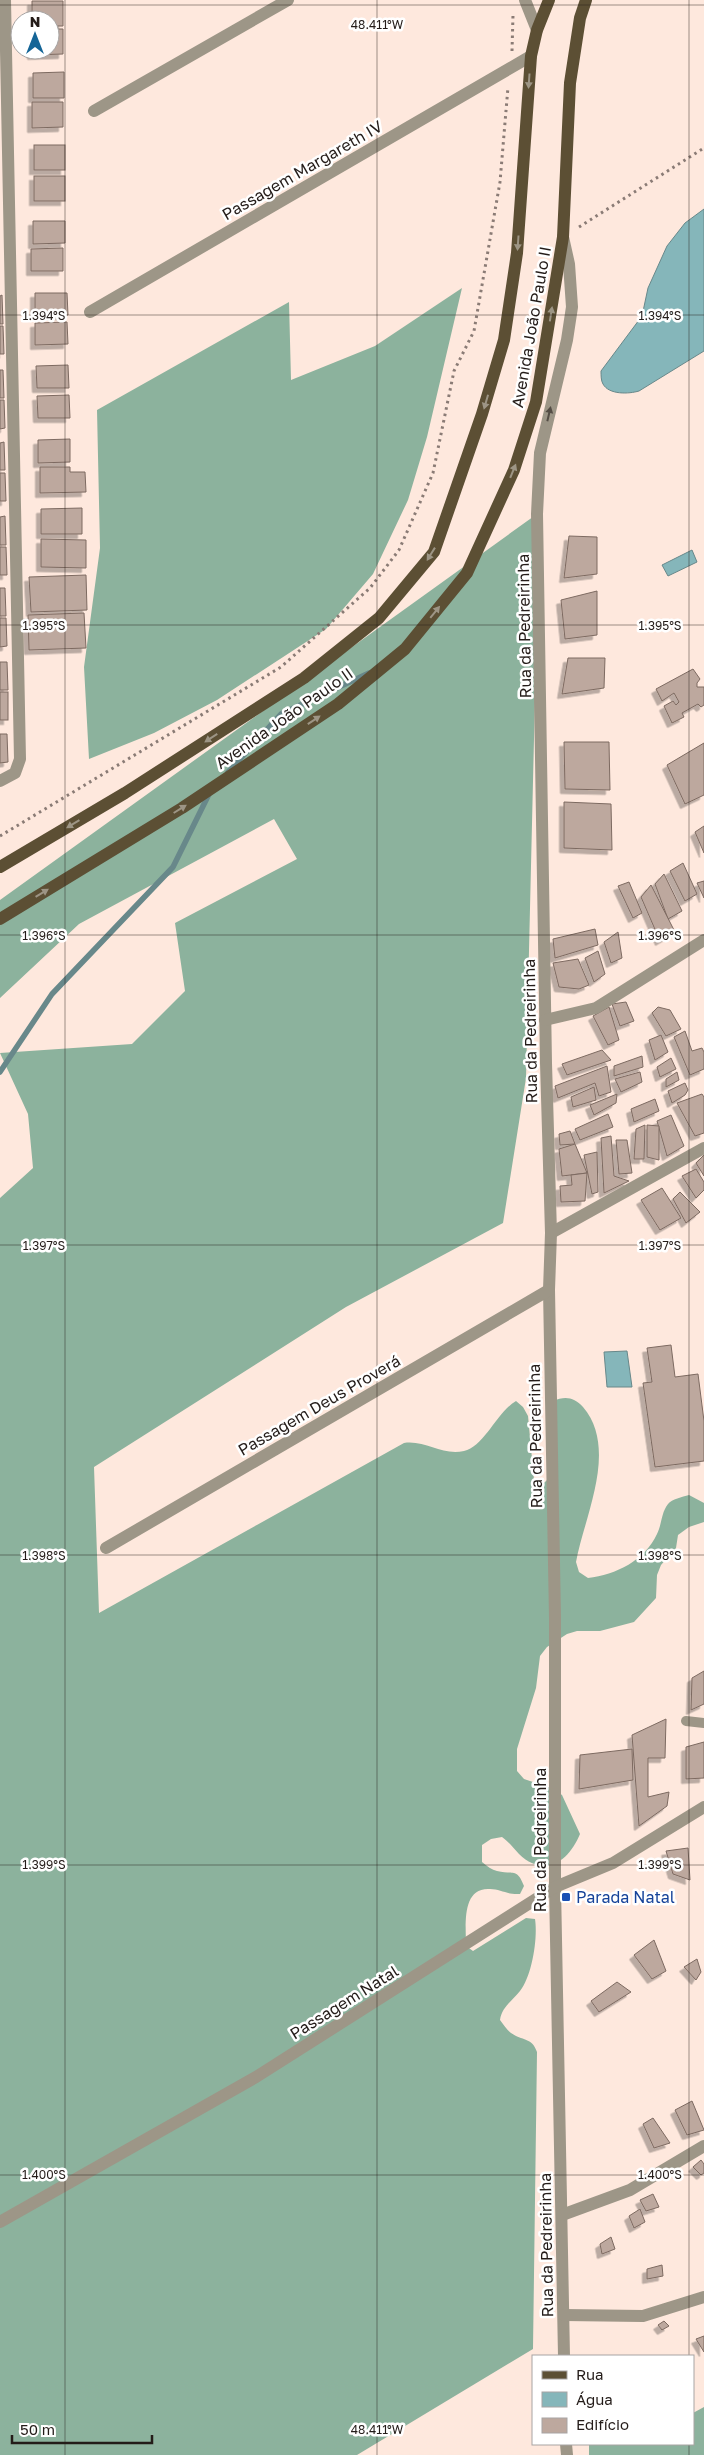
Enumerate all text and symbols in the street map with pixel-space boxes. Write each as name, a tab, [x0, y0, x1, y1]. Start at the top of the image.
north arrow	[10, 10, 60, 60]
text: N	[30, 13, 40, 30]
text: 48.411°W	[351, 17, 404, 32]
one-way arrow	[525, 73, 533, 89]
street label: Passagem Margareth IV	[218, 116, 386, 224]
one-way arrow	[514, 235, 522, 251]
street label: Avenida João Paulo II	[507, 245, 555, 409]
one-way arrow	[548, 305, 556, 321]
text: 1.394°S	[23, 308, 66, 323]
text: 1.394°S	[639, 308, 682, 323]
one-way arrow	[482, 394, 490, 409]
one-way arrow	[545, 407, 553, 422]
one-way arrow	[509, 463, 517, 478]
one-way arrow	[426, 547, 435, 561]
street label: Rua da Pedreirinha	[513, 554, 535, 698]
one-way arrow	[429, 606, 440, 619]
text: 1.395°S	[22, 618, 66, 633]
text: 1.395°S	[638, 618, 682, 633]
street label: Avenida João Paulo II	[211, 663, 357, 773]
one-way arrow	[308, 715, 321, 725]
one-way arrow	[204, 733, 218, 742]
one-way arrow	[174, 804, 187, 814]
one-way arrow	[67, 819, 80, 828]
one-way arrow	[35, 889, 48, 898]
text: 1.396°S	[22, 928, 66, 943]
text: 1.396°S	[638, 928, 682, 943]
street label: Rua da Pedreirinha	[519, 959, 541, 1103]
text: 1.397°S	[23, 1238, 66, 1253]
text: 1.397°S	[639, 1238, 682, 1253]
street label: Passagem Deus Proverá	[234, 1350, 404, 1460]
street label: Rua da Pedreirinha	[524, 1364, 546, 1508]
text: 1.398°S	[22, 1548, 66, 1563]
text: 1.398°S	[638, 1548, 682, 1563]
street label: Rua da Pedreirinha	[530, 1768, 550, 1912]
text: 1.399°S	[22, 1857, 66, 1872]
text: 1.399°S	[638, 1857, 682, 1872]
place label: Parada Natal	[576, 1887, 675, 1907]
marker: Parada Natal	[560, 1891, 572, 1903]
street label: Passagem Natal	[286, 1961, 402, 2043]
text: 1.400°S	[22, 2167, 66, 2182]
text: 1.400°S	[638, 2167, 682, 2182]
street label: Rua da Pedreirinha	[535, 2173, 557, 2317]
legend	[532, 2355, 694, 2445]
text: Rua	[576, 2365, 603, 2383]
text: Água	[576, 2390, 613, 2408]
scale bar	[12, 2412, 152, 2444]
text: Edifício	[576, 2415, 629, 2433]
text: 50 m	[20, 2420, 55, 2438]
text: 48.411°W	[351, 2422, 404, 2437]

